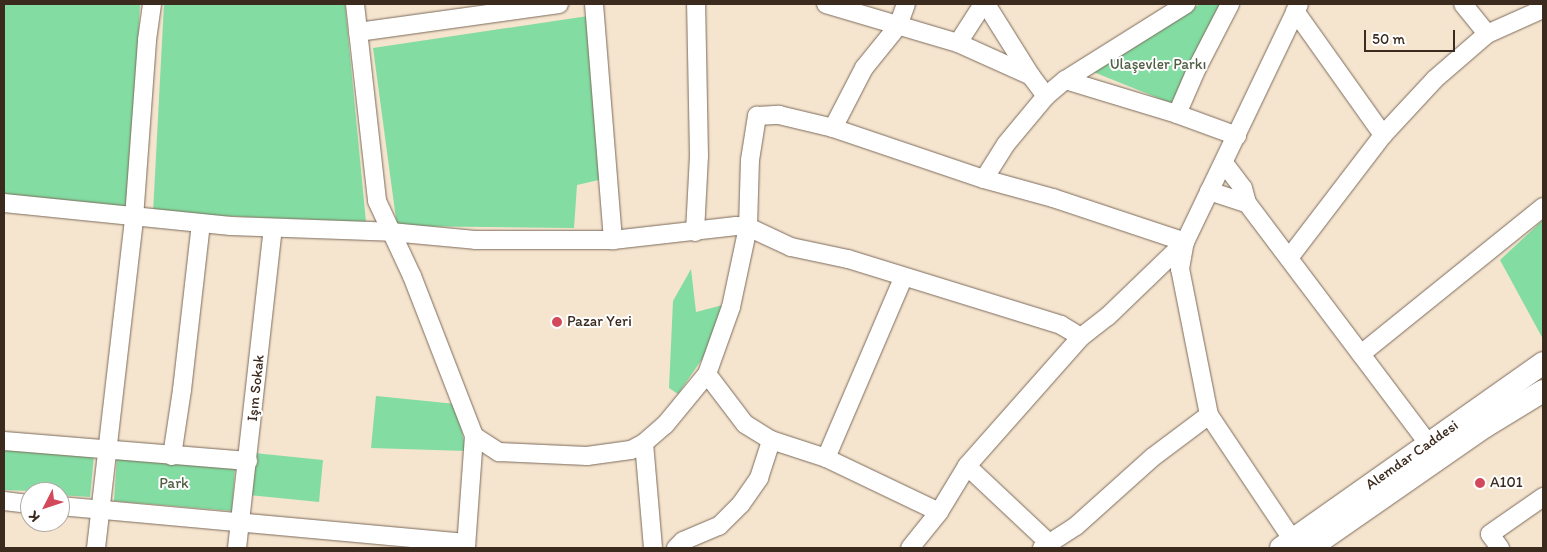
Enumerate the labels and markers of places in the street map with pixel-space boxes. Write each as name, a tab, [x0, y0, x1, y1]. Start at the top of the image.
place label: Pazar Yeri	[567, 313, 632, 331]
marker: Pazar Yeri	[551, 316, 563, 328]
place label: A101	[1490, 474, 1523, 492]
marker: A101	[1474, 477, 1486, 489]

